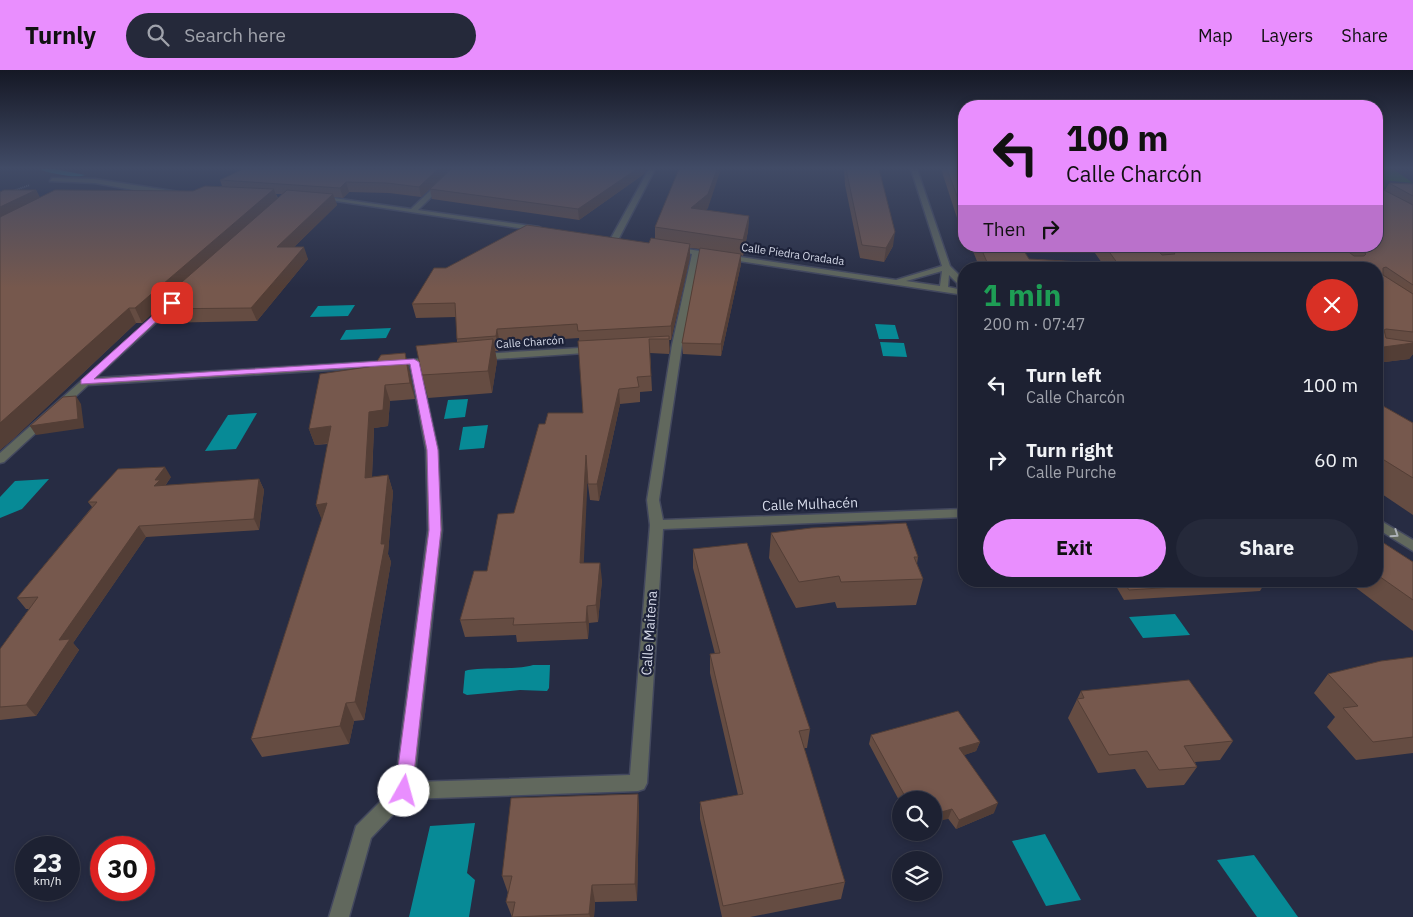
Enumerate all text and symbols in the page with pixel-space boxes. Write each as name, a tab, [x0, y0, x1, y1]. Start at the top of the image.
search box	[126, 13, 476, 58]
text: Turnly	[25, 19, 96, 51]
icon: search	[144, 21, 172, 49]
text: Search here	[184, 23, 286, 47]
text: Map	[1198, 24, 1233, 47]
text: Layers	[1261, 24, 1313, 47]
text: Share	[1341, 24, 1388, 47]
text: 100 m	[1066, 115, 1169, 161]
icon: left	[983, 120, 1048, 185]
text: Calle Charcón	[1066, 159, 1202, 188]
icon: right	[1036, 215, 1064, 243]
text: Then	[983, 217, 1026, 241]
street label: Calle Piedra Oradada	[741, 240, 845, 268]
text: 1 min	[983, 275, 1061, 314]
button: close	[1306, 279, 1358, 331]
pin	[151, 282, 193, 324]
icon: arrive	[158, 289, 186, 317]
text: 200 m · 07:47	[983, 314, 1085, 334]
street label: Calle Charcón	[496, 333, 564, 351]
text: Turn left	[1026, 363, 1102, 387]
icon: left	[983, 371, 1011, 399]
text: 100 m	[1303, 373, 1358, 397]
text: Calle Charcón	[1026, 387, 1125, 407]
text: Turn right	[1026, 438, 1113, 462]
icon: right	[983, 446, 1011, 474]
text: 60 m	[1314, 448, 1358, 472]
text: Calle Purche	[1026, 462, 1116, 482]
street label: Calle Mulhacén	[762, 493, 858, 515]
button: Exit	[983, 519, 1166, 577]
button: Share	[1176, 519, 1358, 577]
one-way arrow	[1389, 528, 1398, 537]
street label: Calle Maitena	[637, 589, 661, 676]
position arrow	[377, 764, 429, 816]
map controls	[892, 791, 942, 901]
button: search	[892, 791, 942, 841]
speed limit sign: 30	[90, 836, 155, 901]
text: 23	[32, 846, 63, 879]
button: layers	[892, 851, 942, 901]
text: km/h	[33, 873, 62, 888]

